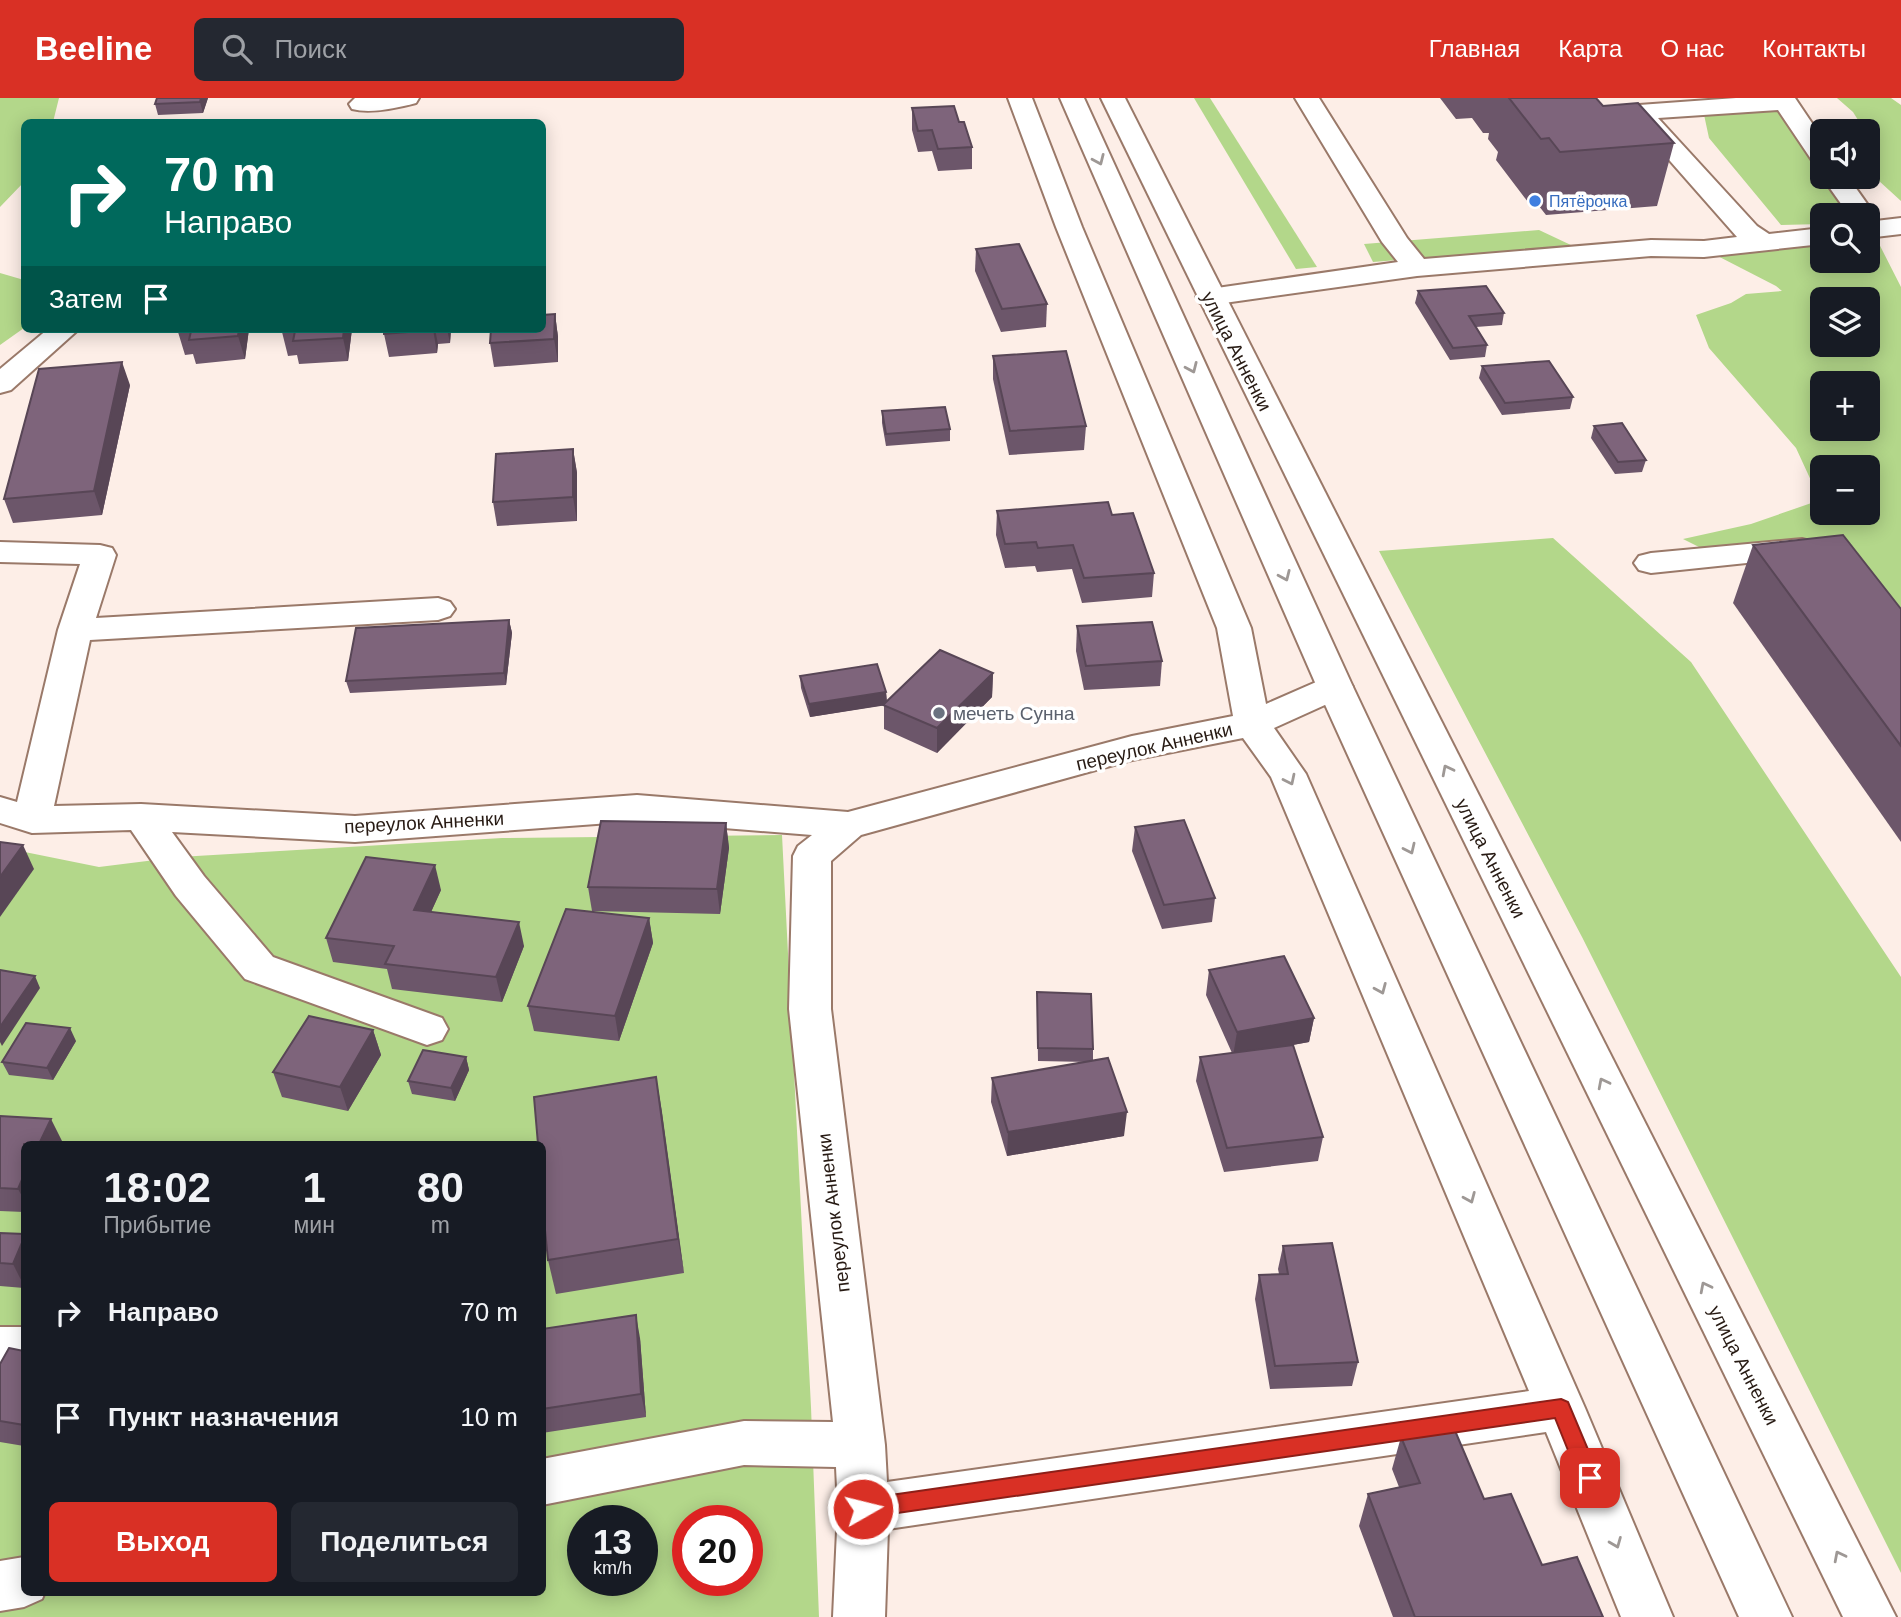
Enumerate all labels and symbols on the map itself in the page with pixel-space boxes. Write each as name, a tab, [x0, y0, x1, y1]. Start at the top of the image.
one-way arrow	[1091, 153, 1105, 165]
marker: Пятёрочка	[1527, 193, 1543, 209]
place label: Пятёрочка	[1549, 193, 1628, 210]
street label: улица Анненки	[1197, 288, 1276, 414]
one-way arrow	[1184, 361, 1198, 373]
one-way arrow	[1277, 569, 1291, 581]
place label: мечеть Сунна	[953, 703, 1075, 724]
marker: мечеть Сунна	[931, 705, 947, 721]
street label: переулок Анненки	[1074, 718, 1234, 775]
one-way arrow	[1441, 765, 1455, 777]
one-way arrow	[1282, 773, 1296, 785]
street label: улица Анненки	[1451, 795, 1530, 921]
street label: переулок Анненки	[344, 808, 504, 837]
one-way arrow	[1402, 842, 1416, 855]
one-way arrow	[1372, 982, 1386, 994]
one-way arrow	[1598, 1078, 1612, 1090]
street label: переулок Анненки	[813, 1132, 854, 1294]
one-way arrow	[1462, 1190, 1476, 1203]
one-way arrow	[1699, 1282, 1713, 1294]
street label: улица Анненки	[1704, 1302, 1783, 1428]
pin	[1560, 1448, 1620, 1508]
position arrow	[826, 1472, 900, 1546]
speed limit sign: 20	[672, 1505, 763, 1596]
one-way arrow	[1608, 1536, 1622, 1548]
one-way arrow	[1834, 1551, 1848, 1563]

